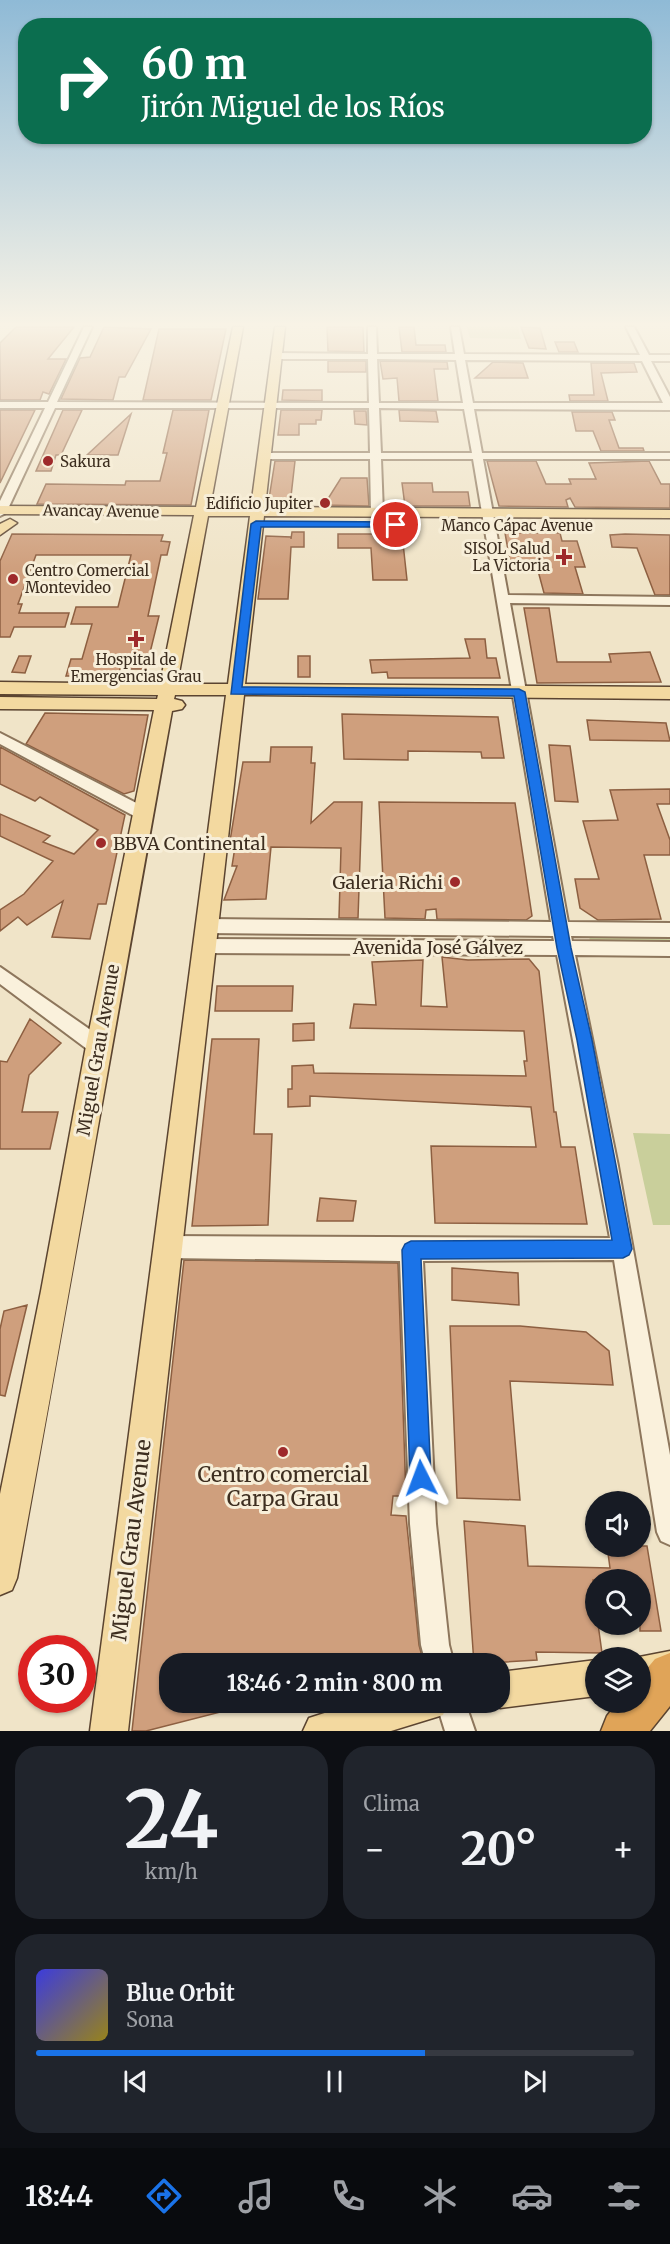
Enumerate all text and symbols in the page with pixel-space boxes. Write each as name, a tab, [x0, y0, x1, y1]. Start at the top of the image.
text: 60 m	[141, 38, 247, 90]
icon: right	[42, 42, 120, 120]
text: Jirón Miguel de los Ríos	[141, 90, 445, 124]
place label: Sakura	[60, 452, 111, 471]
marker: Sakura	[41, 454, 55, 468]
place label: Edificio Jupiter	[206, 494, 313, 513]
marker: Edificio Jupiter	[318, 496, 332, 510]
pin	[370, 499, 421, 550]
street label: Avancay Avenue	[42, 500, 159, 522]
icon: arrive	[379, 508, 412, 541]
street label: Manco Cápac Avenue	[441, 516, 593, 535]
place label: SISOL Salud La Victoria	[463, 539, 550, 575]
marker: SISOL Salud La Victoria	[555, 548, 573, 566]
place label: Centro Comercial Montevideo	[25, 561, 150, 597]
marker: Centro Comercial Montevideo	[6, 572, 20, 586]
marker: Hospital de Emergencias Grau	[127, 630, 145, 648]
place label: Hospital de Emergencias Grau	[70, 650, 202, 686]
place label: BBVA Continental	[113, 832, 266, 855]
marker: BBVA Continental	[94, 836, 108, 850]
place label: Galeria Richi	[333, 871, 443, 894]
marker: Galeria Richi	[448, 875, 462, 889]
street label: Avenida José Gálvez	[352, 936, 523, 959]
street label: Miguel Grau Avenue	[72, 962, 124, 1138]
street label: Miguel Grau Avenue	[105, 1438, 157, 1642]
marker: Centro comercial Carpa Grau	[276, 1445, 290, 1459]
position arrow	[389, 1446, 453, 1510]
place label: Centro comercial Carpa Grau	[198, 1461, 369, 1512]
map controls	[585, 1491, 651, 1713]
button: sound	[585, 1491, 651, 1557]
button: search	[585, 1569, 651, 1635]
speed limit sign: 30	[18, 1635, 96, 1713]
button: layers	[585, 1647, 651, 1713]
text: 18:46 · 2 min · 800 m	[227, 1669, 442, 1697]
text: 24	[124, 1771, 218, 1869]
text: Clima	[364, 1791, 420, 1816]
text: 20°	[461, 1821, 537, 1877]
text: −	[364, 1829, 386, 1870]
text: +	[612, 1829, 634, 1870]
text: km/h	[145, 1859, 198, 1884]
text: Blue Orbit	[126, 1979, 235, 2007]
text: Sona	[126, 2007, 174, 2032]
icon: previous	[119, 2065, 152, 2098]
icon: pause	[318, 2065, 351, 2098]
icon: next	[518, 2065, 551, 2098]
icon: directions	[143, 2175, 185, 2217]
icon: music	[235, 2175, 277, 2217]
icon: phone	[327, 2175, 369, 2217]
icon: climate	[419, 2175, 461, 2217]
icon: car	[511, 2175, 553, 2217]
icon: filters	[603, 2175, 645, 2217]
text: 18:44	[25, 2179, 93, 2213]

